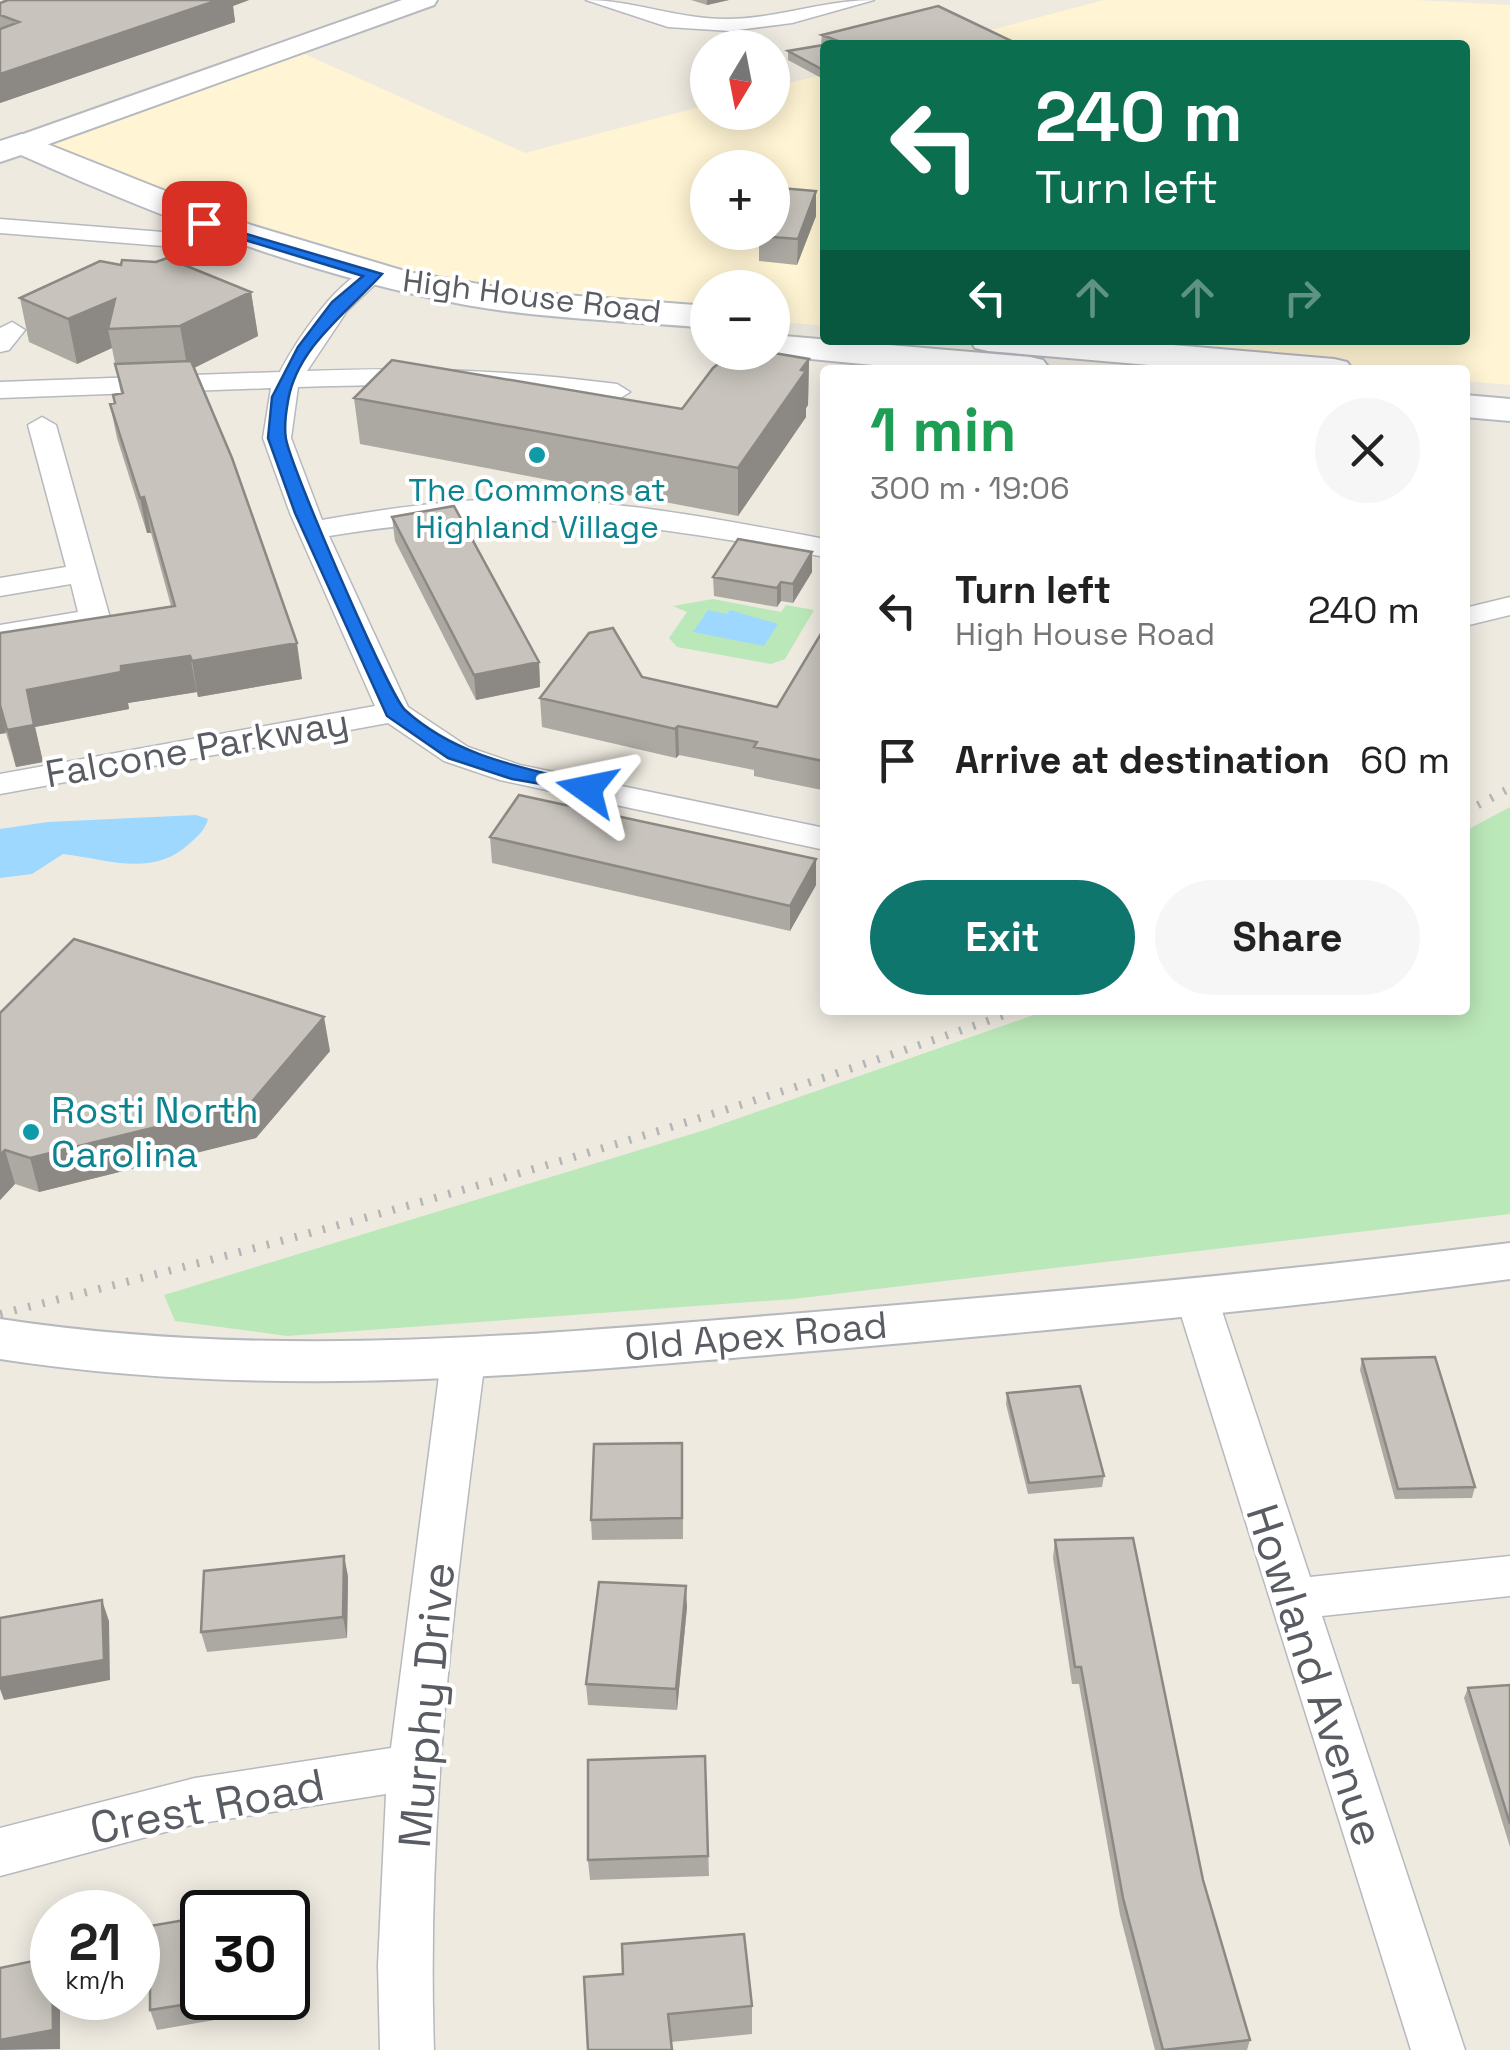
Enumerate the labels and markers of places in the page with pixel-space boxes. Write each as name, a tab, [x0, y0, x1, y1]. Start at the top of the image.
pin	[162, 181, 247, 266]
marker: The Commons at Highland Village	[526, 444, 548, 466]
place label: The Commons at Highland Village	[408, 470, 666, 547]
place label: Rosti North Carolina	[51, 1086, 258, 1178]
marker: Rosti North Carolina	[20, 1121, 42, 1143]

